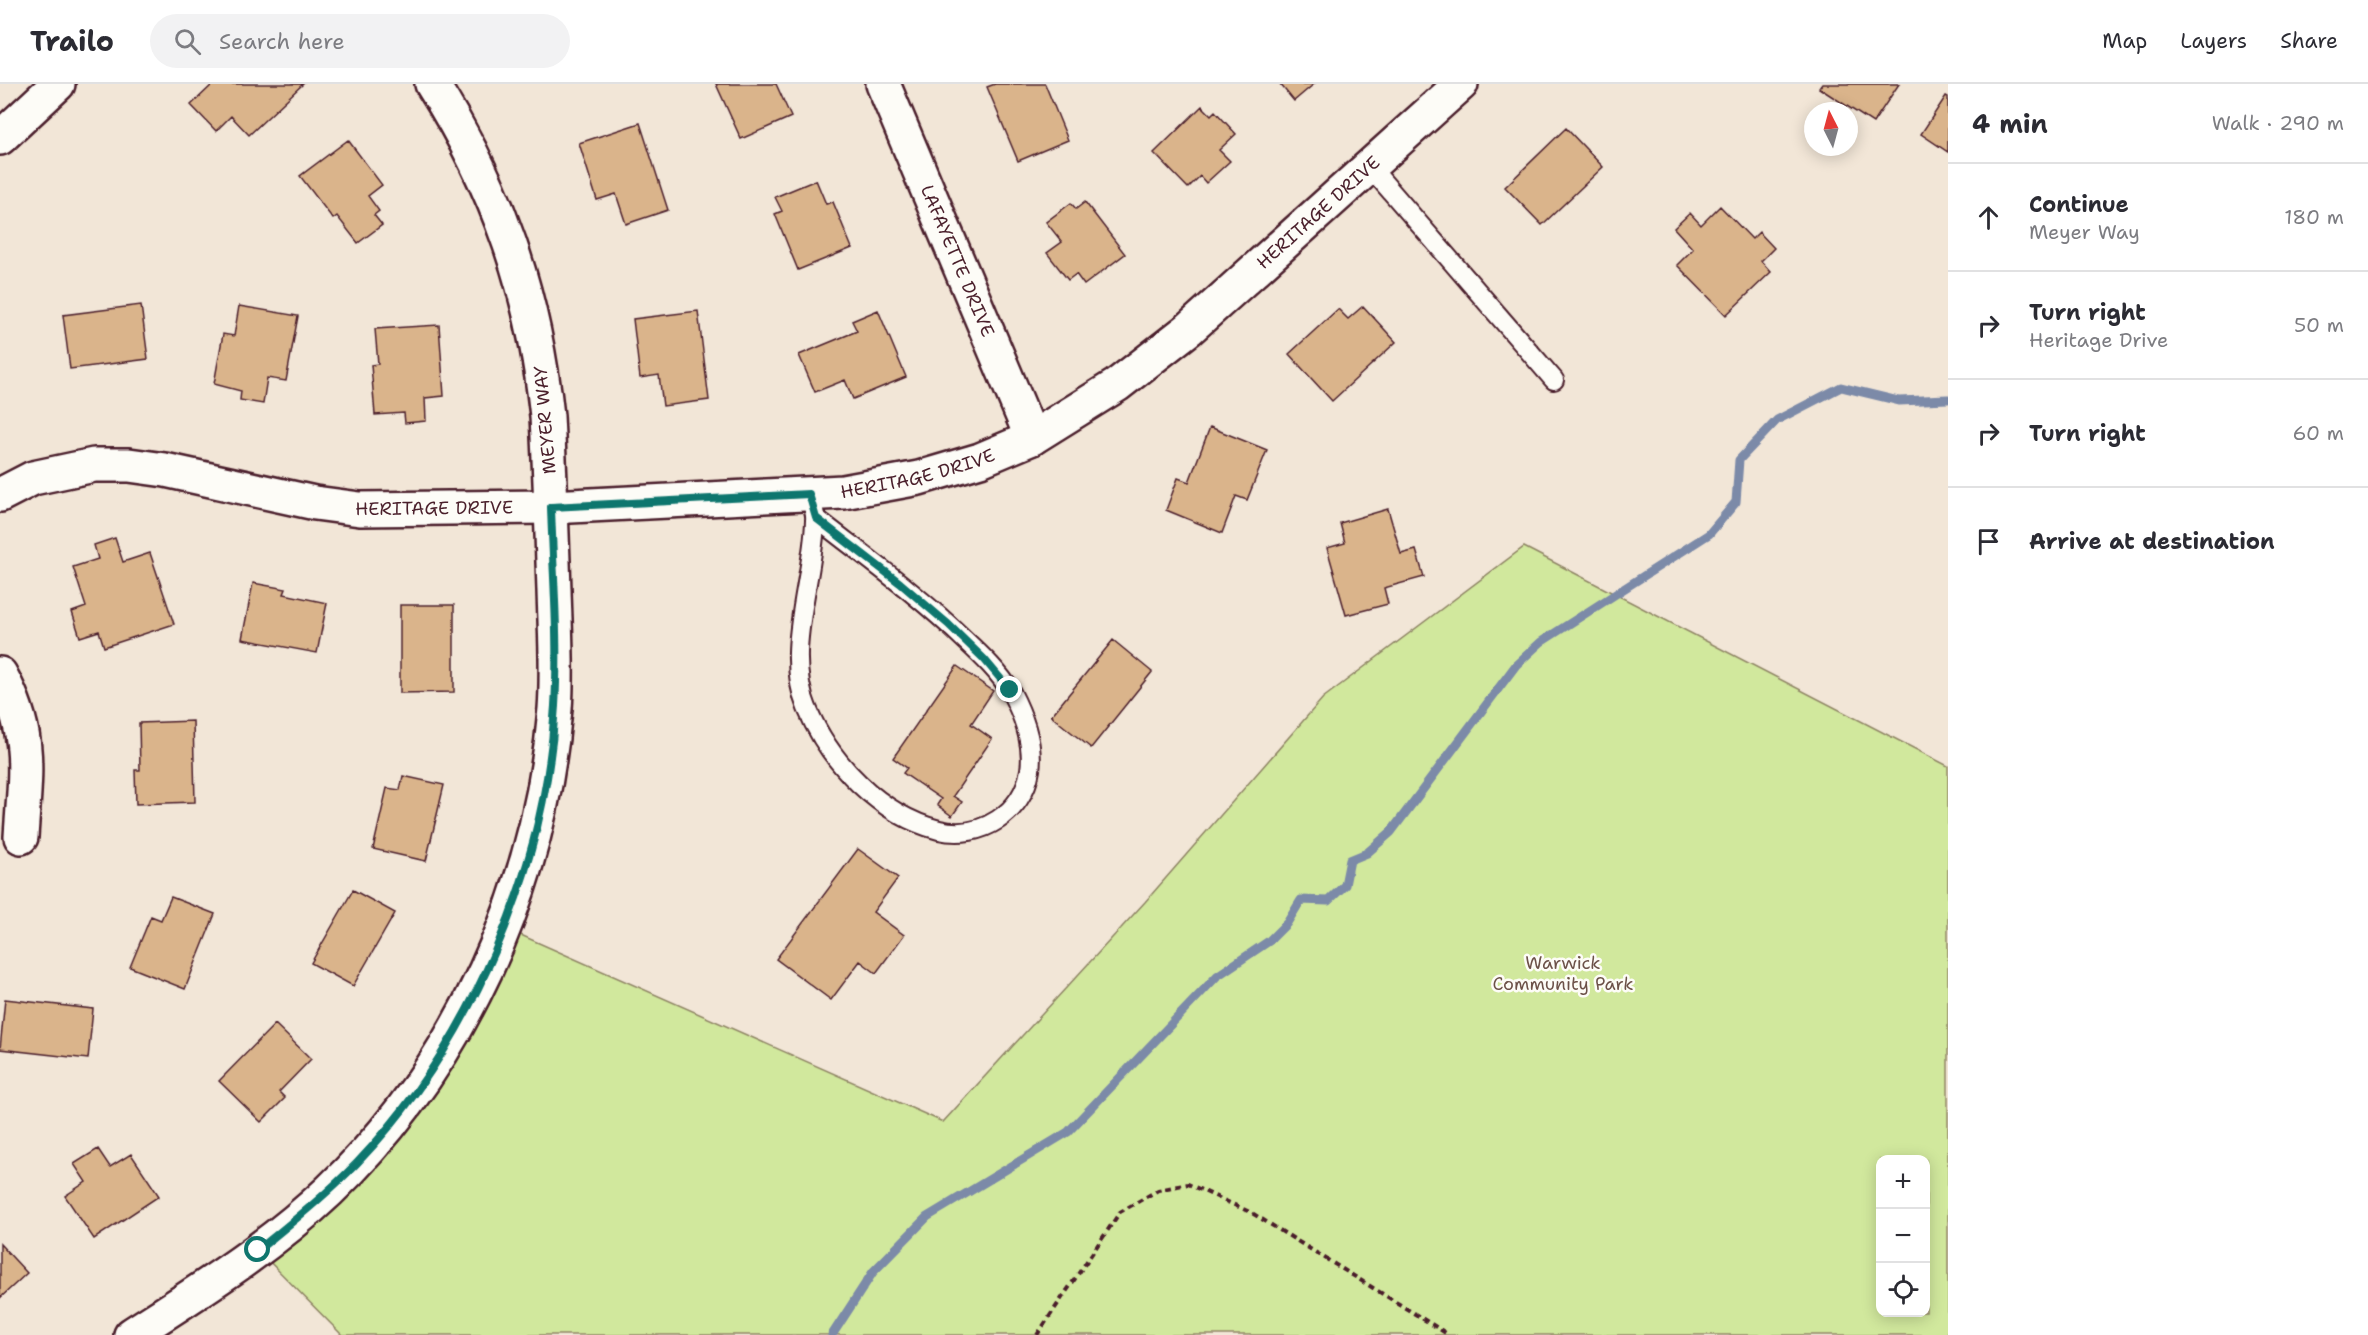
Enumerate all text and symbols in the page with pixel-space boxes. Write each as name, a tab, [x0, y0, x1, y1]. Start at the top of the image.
search box	[150, 14, 570, 68]
text: Trailo	[30, 22, 114, 60]
icon: search	[171, 25, 204, 58]
text: Search here	[219, 27, 345, 56]
text: Map	[2102, 27, 2147, 55]
text: Layers	[2180, 27, 2247, 55]
text: Share	[2280, 27, 2338, 55]
north arrow	[1804, 102, 1858, 156]
text: 4 min	[1972, 106, 2048, 141]
text: Walk · 290 m	[2212, 110, 2344, 136]
street label: HERITAGE DRIVE	[1252, 151, 1385, 274]
street label: LAFAYETTE DRIVE	[915, 181, 1000, 341]
text: Continue	[2029, 190, 2129, 219]
icon: ahead	[1972, 201, 2005, 234]
text: 180 m	[2284, 204, 2344, 230]
text: Meyer Way	[2029, 219, 2140, 245]
text: Turn right	[2029, 298, 2146, 327]
icon: right	[1972, 309, 2005, 342]
text: 50 m	[2294, 312, 2344, 338]
text: Heritage Drive	[2029, 327, 2168, 353]
street label: MEYER WAY	[528, 365, 562, 475]
icon: right	[1972, 417, 2005, 450]
text: Turn right	[2029, 419, 2146, 448]
text: 60 m	[2292, 420, 2344, 446]
street label: HERITAGE DRIVE	[839, 443, 998, 504]
street label: HERITAGE DRIVE	[355, 495, 513, 521]
icon: arrive	[1972, 525, 2005, 558]
text: Arrive at destination	[2029, 527, 2275, 556]
route end	[996, 676, 1022, 702]
park label: Warwick Community Park	[1492, 951, 1634, 996]
map controls	[1876, 1155, 1930, 1317]
button: +	[1876, 1155, 1930, 1209]
button: −	[1876, 1209, 1930, 1263]
route start	[244, 1236, 270, 1262]
button: locate	[1876, 1263, 1930, 1317]

